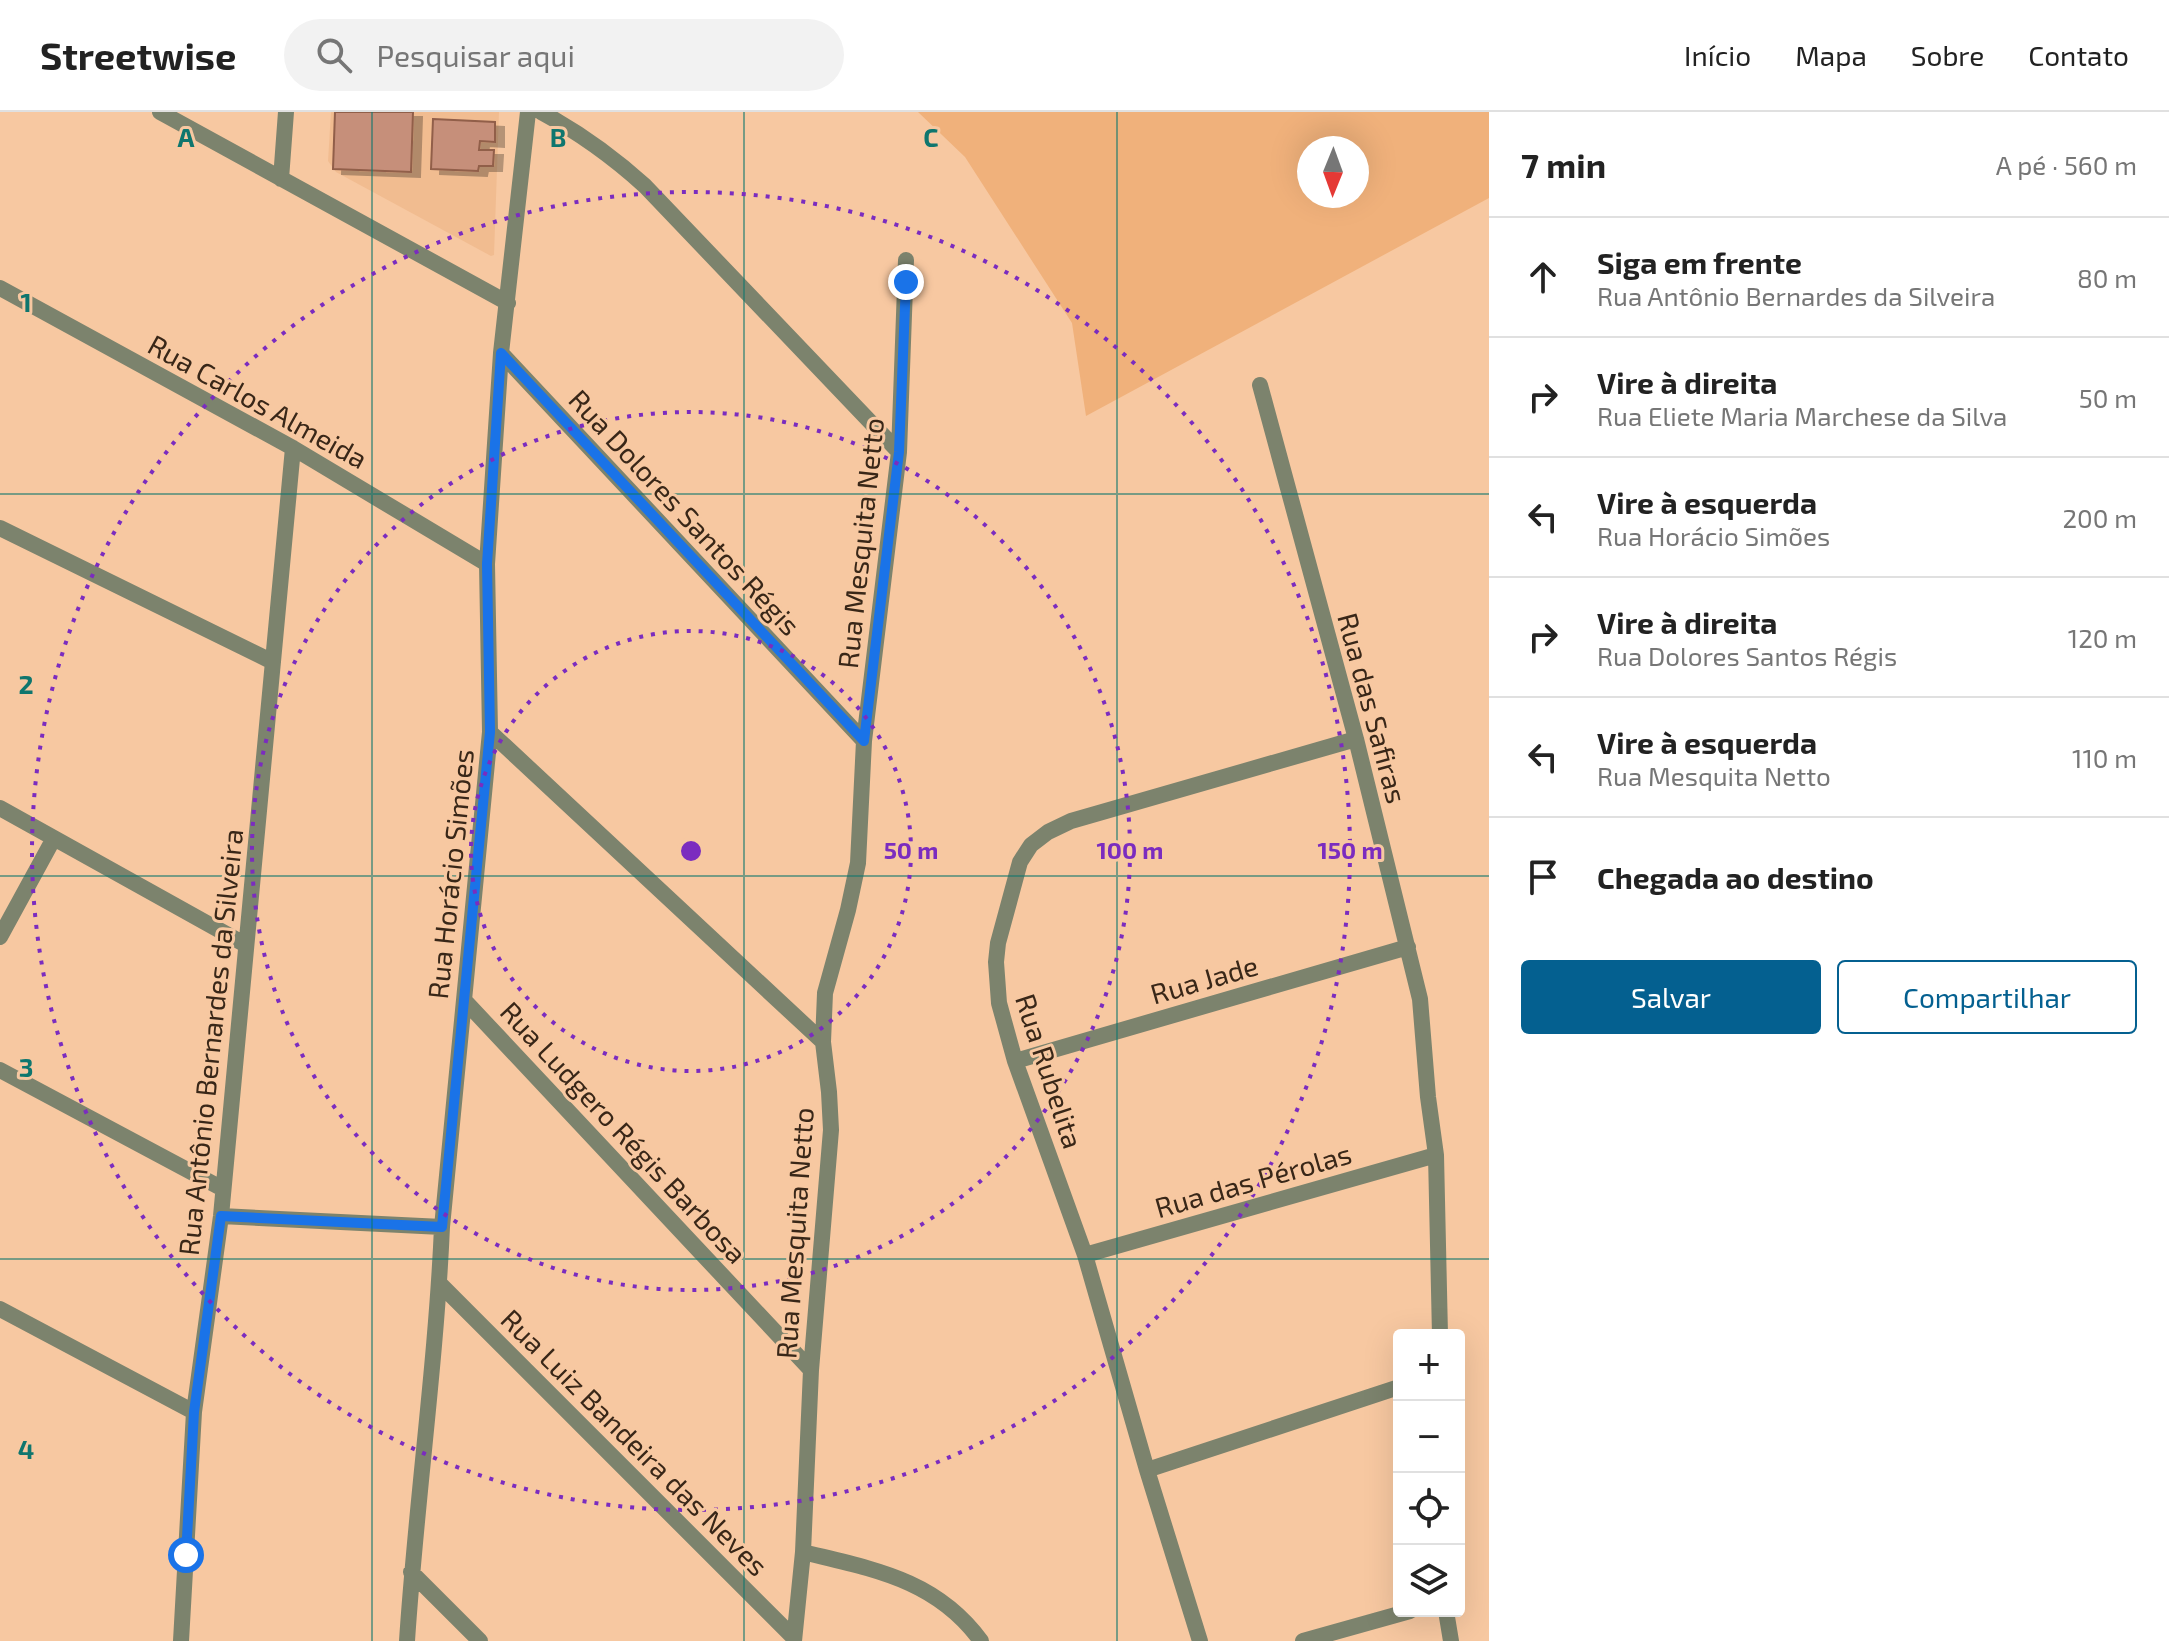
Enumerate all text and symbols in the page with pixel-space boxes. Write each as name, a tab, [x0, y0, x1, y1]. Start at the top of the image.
search box	[284, 19, 844, 91]
text: Streetwise	[40, 32, 236, 78]
icon: search	[312, 33, 356, 77]
text: Pesquisar aqui	[376, 37, 575, 73]
text: Início	[1684, 38, 1751, 72]
text: Mapa	[1795, 38, 1867, 72]
text: Sobre	[1911, 38, 1984, 72]
text: Contato	[2028, 38, 2129, 72]
text: A	[178, 121, 195, 152]
text: B	[550, 121, 566, 152]
text: C	[923, 121, 939, 152]
north arrow	[1297, 136, 1369, 208]
text: 7 min	[1521, 144, 1606, 185]
text: A pé · 560 m	[1996, 149, 2137, 180]
text: Siga em frente	[1597, 244, 1802, 280]
icon: ahead	[1521, 255, 1565, 299]
text: 80 m	[2077, 262, 2137, 293]
route end	[888, 264, 924, 300]
text: Rua Antônio Bernardes da Silveira	[1597, 280, 1995, 311]
text: 1	[20, 286, 32, 317]
street label: Rua Carlos Almeida	[143, 327, 373, 475]
text: Vire à direita	[1597, 364, 1777, 400]
icon: right	[1521, 375, 1565, 419]
street label: Rua Dolores Santos Régis	[562, 382, 808, 642]
text: 50 m	[2079, 382, 2137, 413]
text: Rua Eliete Maria Marchese da Silva	[1597, 400, 2007, 431]
street label: Rua Mesquita Netto	[830, 416, 890, 670]
text: Vire à esquerda	[1597, 484, 1817, 520]
icon: left	[1521, 495, 1565, 539]
text: 200 m	[2062, 502, 2137, 533]
text: Rua Horácio Simões	[1597, 520, 1830, 551]
text: Vire à direita	[1597, 604, 1777, 640]
street label: Rua das Safiras	[1331, 609, 1415, 807]
icon: right	[1521, 615, 1565, 659]
text: 120 m	[2068, 622, 2137, 653]
text: Rua Dolores Santos Régis	[1597, 640, 1897, 671]
text: 2	[18, 668, 34, 699]
text: Vire à esquerda	[1597, 724, 1817, 760]
icon: left	[1521, 735, 1565, 779]
text: 110 m	[2072, 742, 2137, 773]
street label: Rua Horácio Simões	[420, 747, 480, 1001]
text: Rua Mesquita Netto	[1597, 760, 1831, 791]
street label: Rua Antônio Bernardes da Silveira	[171, 827, 249, 1257]
text: 50 m	[884, 835, 938, 864]
text: 100 m	[1097, 835, 1163, 864]
text: 150 m	[1317, 835, 1383, 864]
centre of rings	[677, 837, 705, 865]
icon: arrive	[1521, 855, 1565, 899]
text: Chegada ao destino	[1597, 859, 1874, 895]
street label: Rua Jade	[1146, 947, 1262, 1011]
button: Salvar	[1521, 960, 1821, 1034]
button: Compartilhar	[1837, 960, 2137, 1034]
street label: Rua Rubelita	[1009, 989, 1091, 1153]
street label: Rua Ludgero Régis Barbosa	[494, 994, 754, 1270]
text: 3	[19, 1051, 33, 1082]
street label: Rua Mesquita Netto	[768, 1106, 820, 1360]
street label: Rua das Pérolas	[1151, 1136, 1355, 1224]
street label: Rua Luiz Bandeira das Neves	[495, 1302, 775, 1582]
map controls	[1393, 1329, 1465, 1617]
button: +	[1393, 1329, 1465, 1401]
button: −	[1393, 1401, 1465, 1473]
text: 4	[18, 1433, 34, 1464]
button: locate	[1393, 1473, 1465, 1545]
route start	[168, 1537, 204, 1573]
button: layers	[1393, 1545, 1465, 1617]

